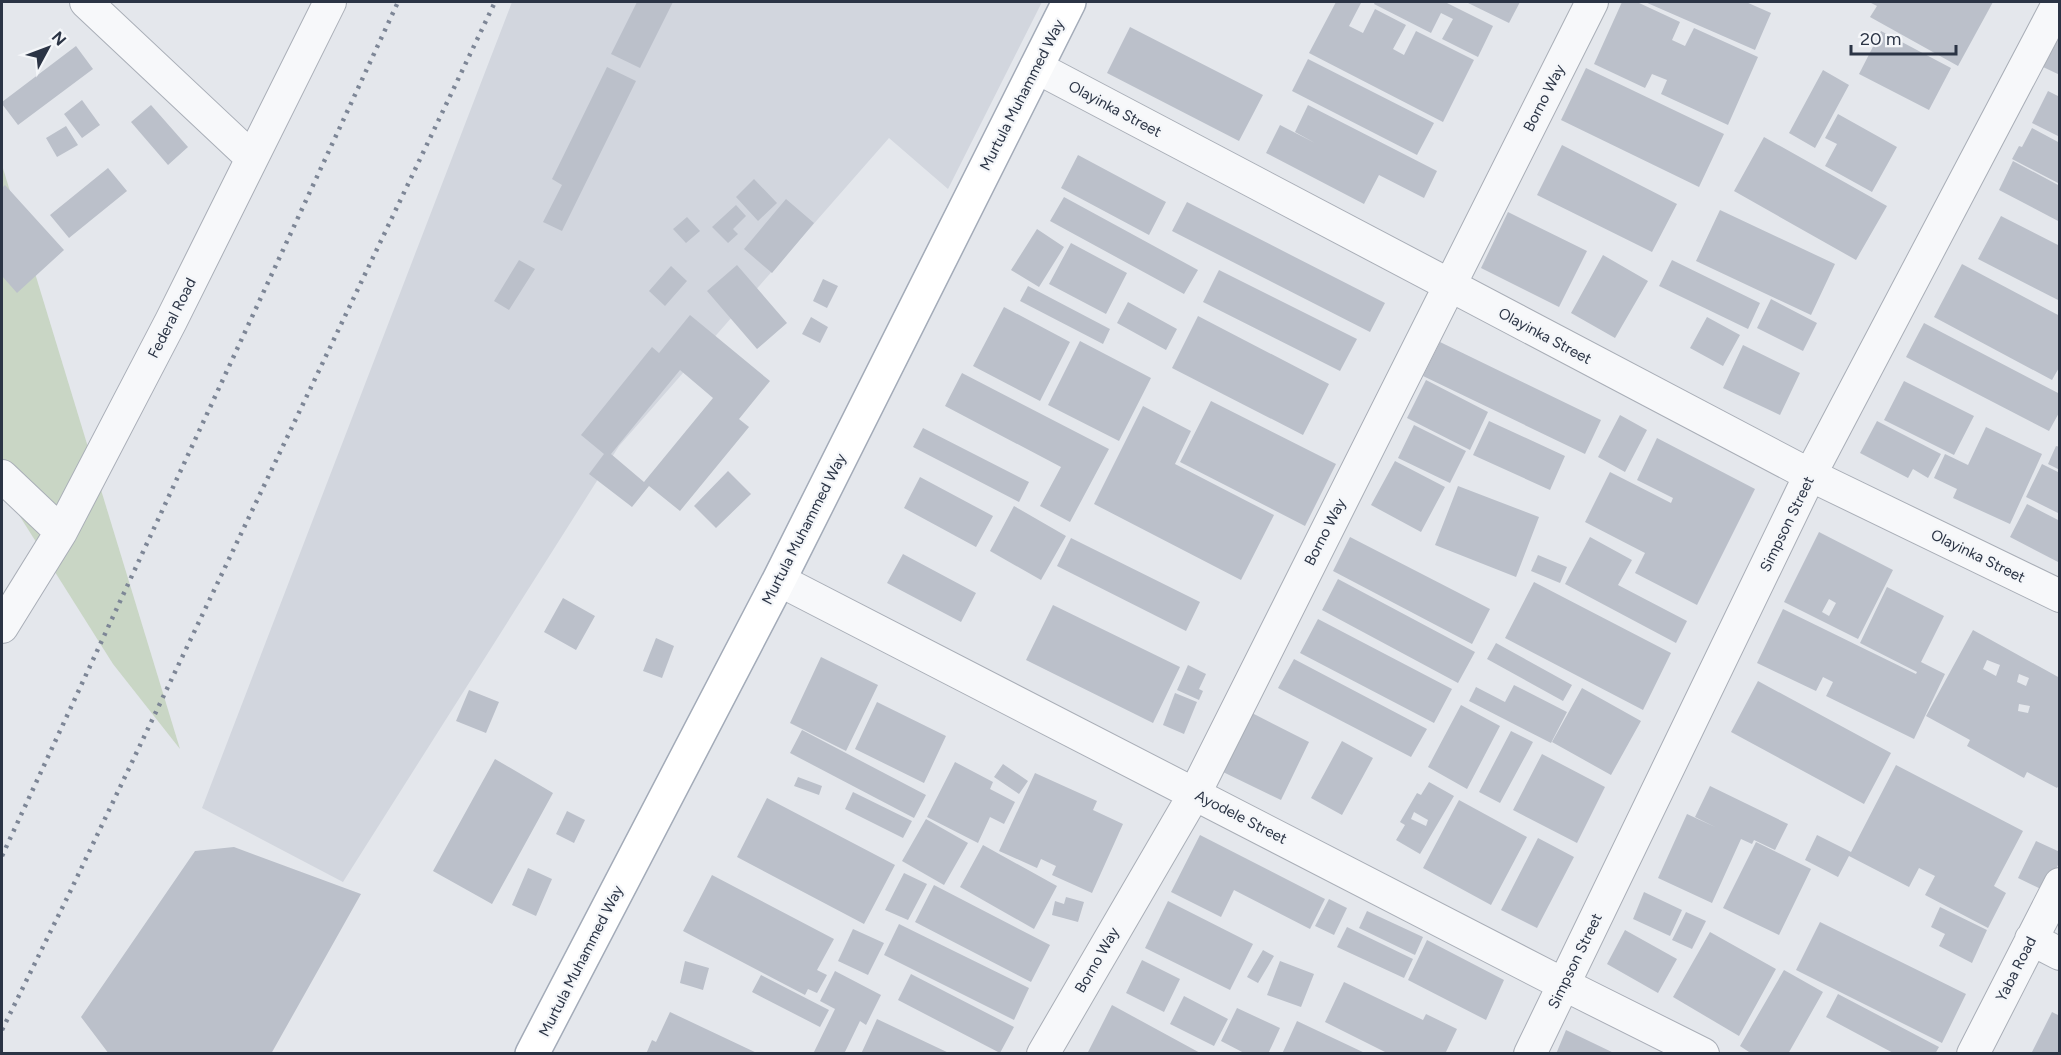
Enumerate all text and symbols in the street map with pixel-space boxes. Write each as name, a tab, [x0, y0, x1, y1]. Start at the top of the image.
street label: Murtula Muhammed Way	[976, 16, 1068, 174]
north arrow	[18, 18, 78, 78]
scale bar	[1851, 18, 1956, 56]
text: N	[48, 28, 70, 49]
text: 20 m	[1860, 28, 1901, 50]
street label: Borno Way	[1519, 61, 1569, 135]
street label: Olayinka Street	[1065, 77, 1165, 141]
street label: Federal Road	[144, 275, 200, 361]
street label: Olayinka Street	[1495, 304, 1595, 368]
street label: Murtula Muhammed Way	[758, 450, 850, 608]
street label: Simpson Street	[1756, 473, 1818, 575]
street label: Borno Way	[1300, 495, 1350, 569]
street label: Olayinka Street	[1928, 525, 2028, 587]
street label: Ayodele Street	[1192, 786, 1290, 848]
street label: Murtula Muhammed Way	[535, 882, 627, 1040]
street label: Simpson Street	[1544, 910, 1606, 1012]
street label: Borno Way	[1071, 924, 1123, 996]
street label: Yaba Road	[1992, 934, 2040, 1004]

